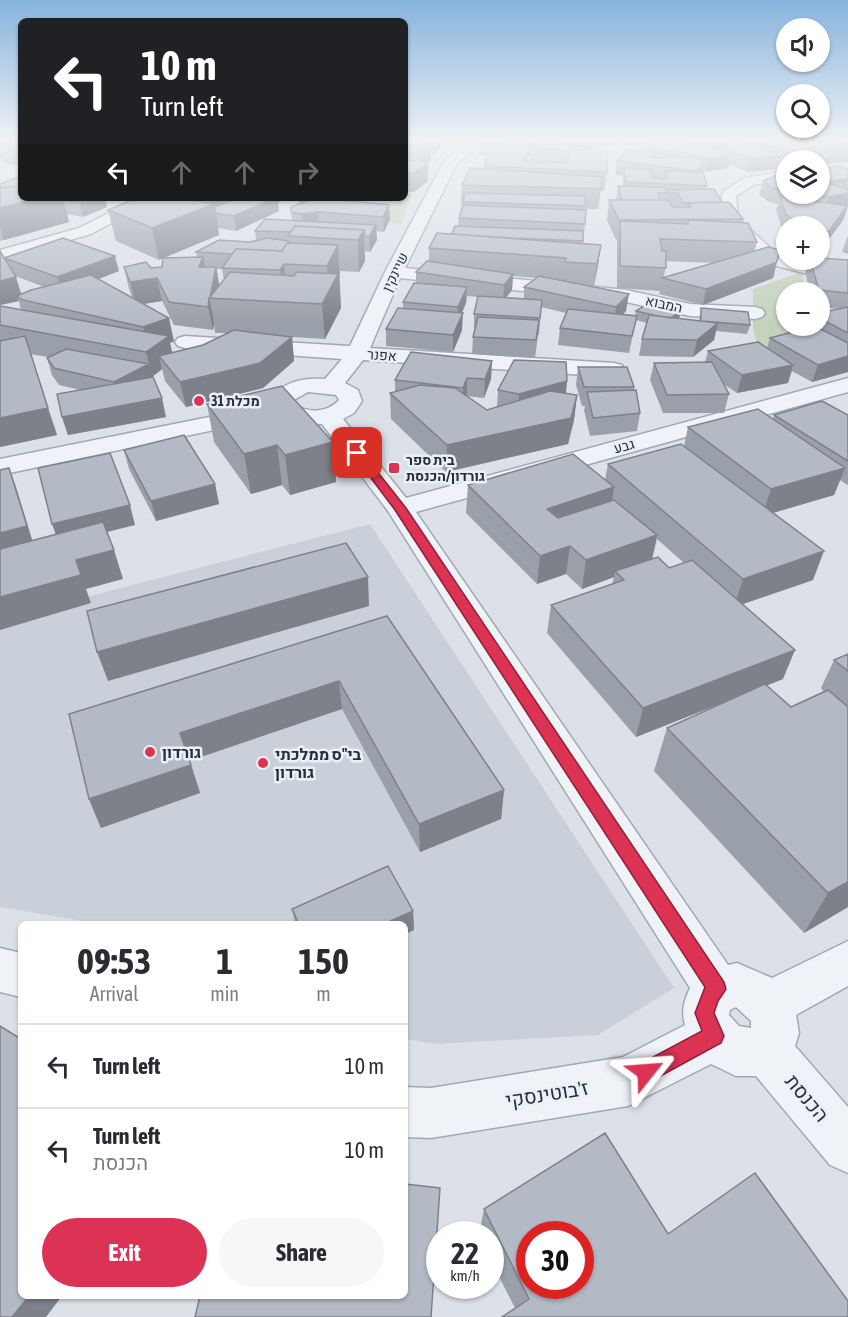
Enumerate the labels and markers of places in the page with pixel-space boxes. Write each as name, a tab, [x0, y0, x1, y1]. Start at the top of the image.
place label: מכלת 31	[211, 393, 260, 409]
marker: מכלת 31	[192, 394, 206, 408]
pin	[331, 427, 382, 478]
place label: בית ספר גורדון/הכנסת	[406, 452, 485, 484]
marker: בית ספר גורדון/הכנסת	[387, 461, 401, 475]
place label: גורדון	[162, 743, 201, 761]
marker: גורדון	[143, 745, 157, 759]
place label: בי"ס ממלכתי גורדון	[275, 745, 362, 781]
marker: בי"ס ממלכתי גורדון	[256, 756, 270, 770]

